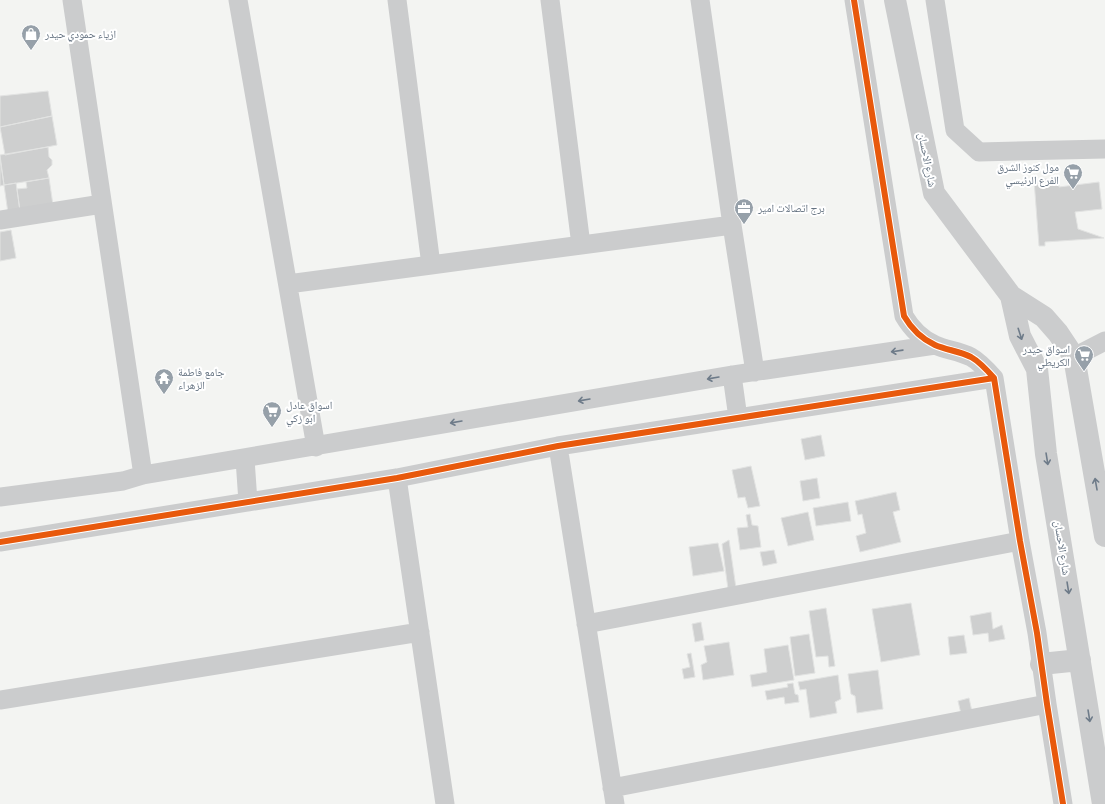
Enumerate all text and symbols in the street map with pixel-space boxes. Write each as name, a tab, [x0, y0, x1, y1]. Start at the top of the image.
shop icon: ازياء حمودي حيدر	[20, 23, 42, 51]
place label: ازياء حمودي حيدر	[44, 27, 116, 42]
street label: شارع الاحسان	[914, 132, 940, 188]
place label: مول كنوز الشرق الفرع الرئيسي	[997, 160, 1059, 188]
supermarket icon: مول كنوز الشرق الفرع الرئيسي	[1062, 162, 1084, 190]
office icon: برج اتصالات امير	[733, 197, 755, 225]
place label: برج اتصالات امير	[757, 201, 825, 216]
one-way arrow	[1017, 327, 1025, 339]
place label: اسواق حيدر الكريطي	[1022, 342, 1070, 370]
supermarket icon: اسواق حيدر الكريطي	[1073, 344, 1095, 372]
one-way arrow	[890, 347, 903, 355]
place label: جامع فاطمة الزهراء	[178, 365, 224, 393]
temple icon: جامع فاطمة الزهراء	[153, 367, 175, 395]
one-way arrow	[706, 374, 719, 382]
one-way arrow	[578, 396, 591, 404]
place label: اسواق عادل ابو زكي	[286, 398, 332, 426]
supermarket icon: اسواق عادل ابو زكي	[261, 400, 283, 428]
one-way arrow	[450, 418, 463, 426]
one-way arrow	[1043, 453, 1051, 466]
one-way arrow	[1092, 478, 1100, 491]
street label: شارع الاحسان	[1050, 520, 1074, 576]
one-way arrow	[1065, 581, 1073, 594]
one-way arrow	[1085, 709, 1093, 722]

